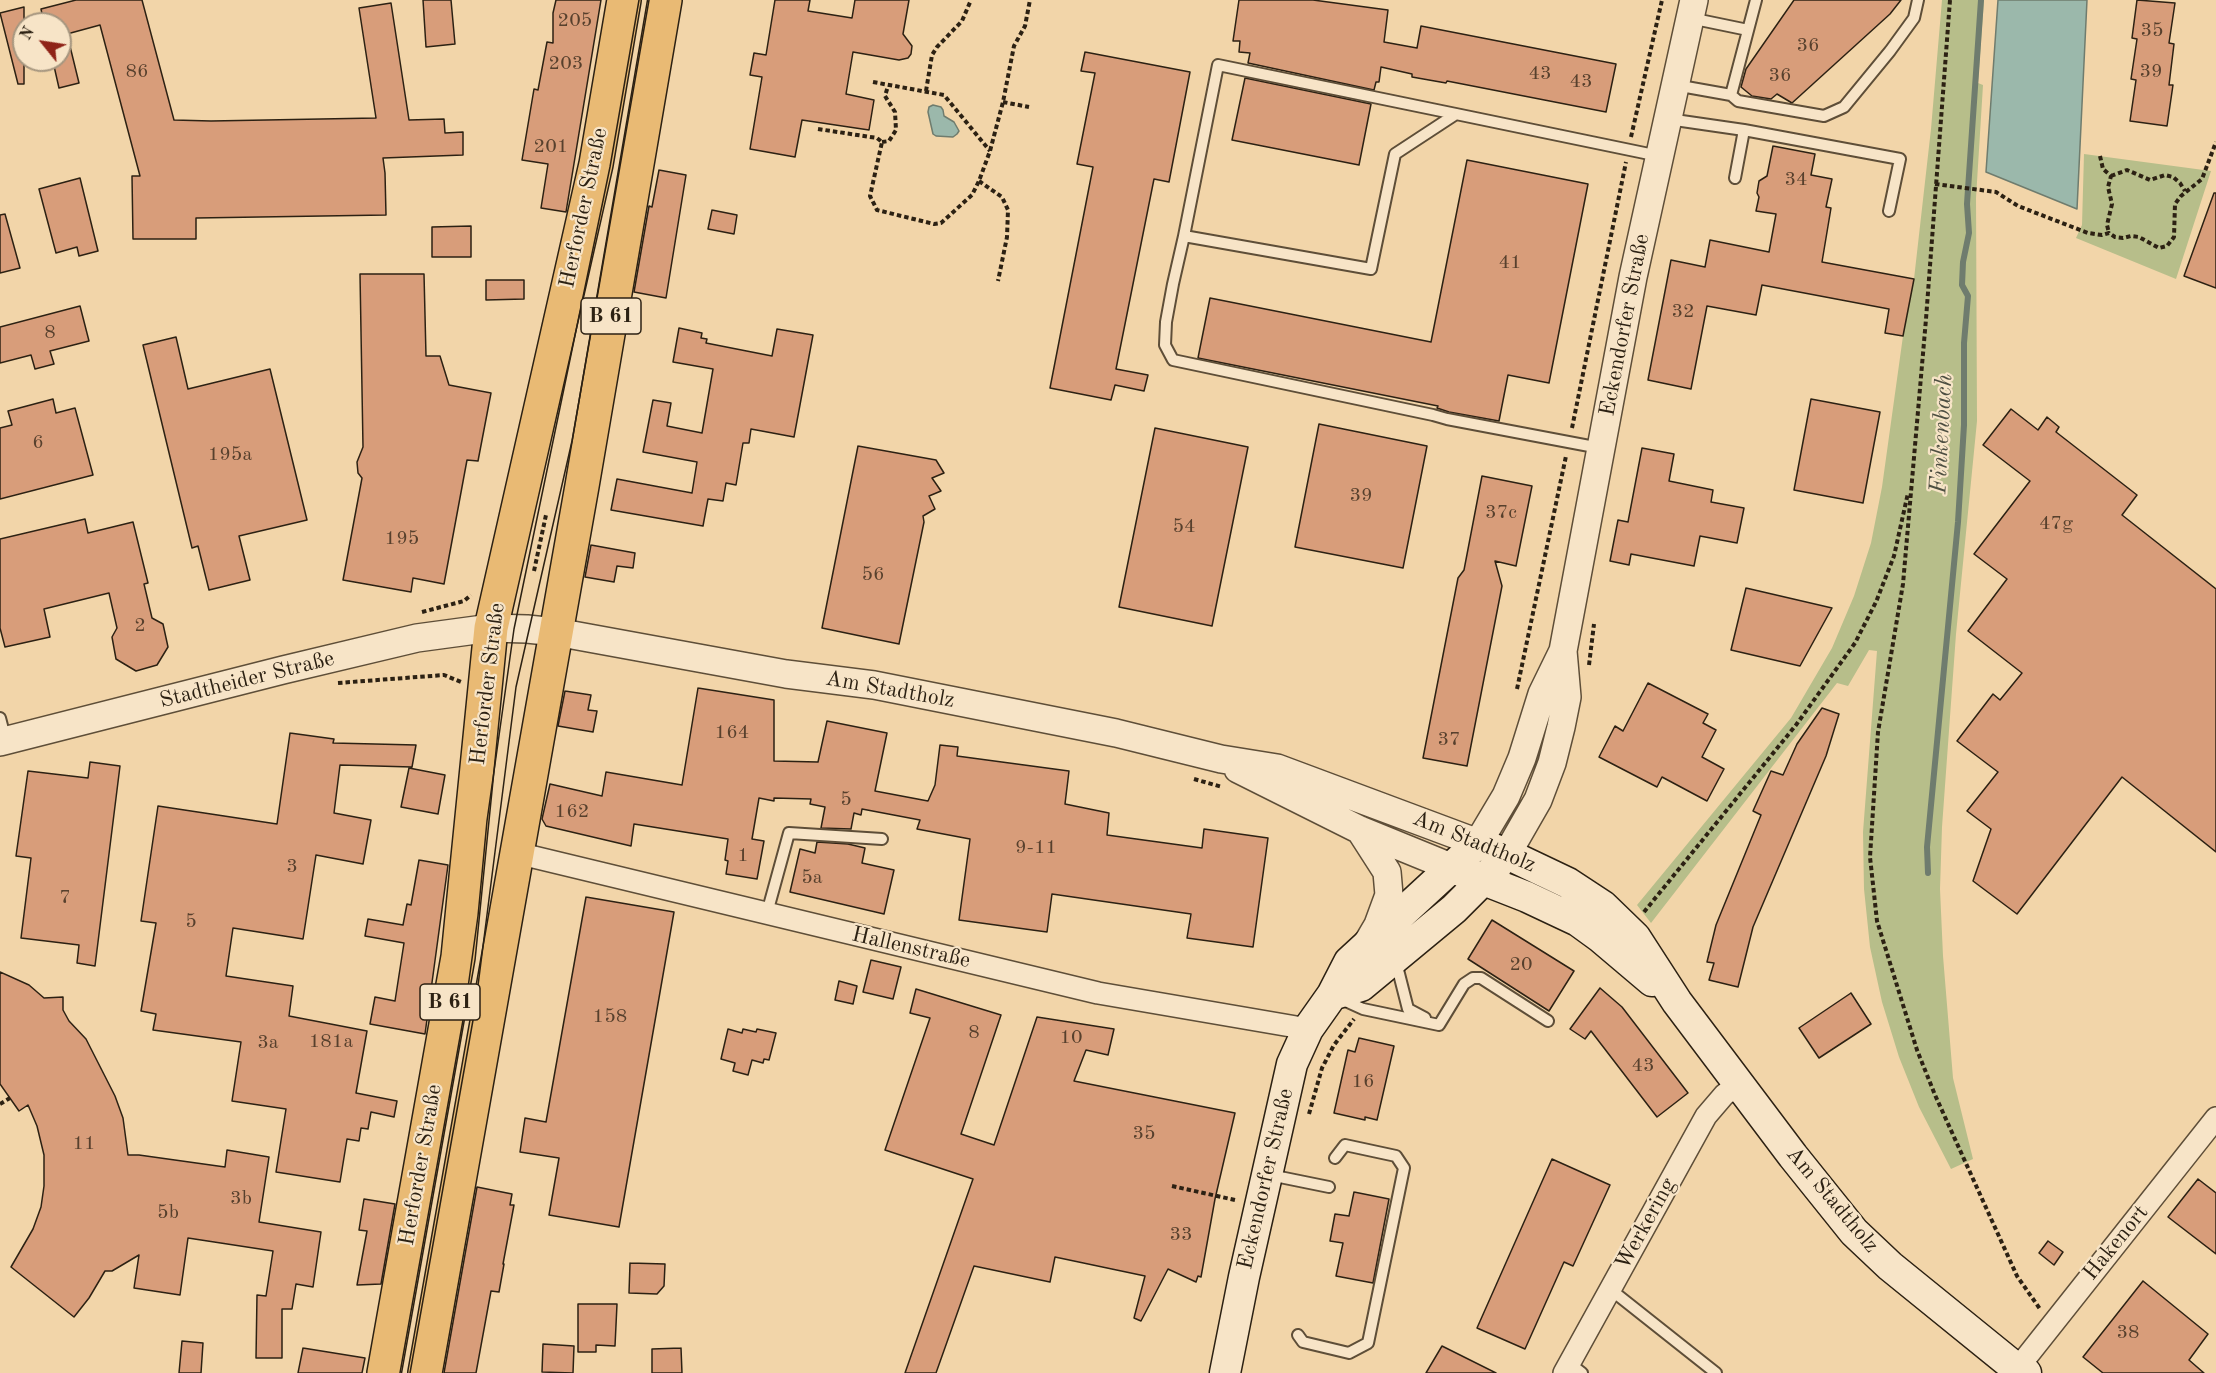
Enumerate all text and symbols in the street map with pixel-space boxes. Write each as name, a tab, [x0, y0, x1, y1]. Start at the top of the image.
house number: 205	[558, 9, 592, 33]
north arrow	[12, 12, 72, 72]
house number: 35	[2140, 19, 2164, 43]
text: N	[18, 25, 38, 43]
house number: 36	[1796, 34, 1820, 58]
house number: 203	[549, 52, 583, 76]
house number: 86	[125, 60, 149, 84]
house number: 39	[2139, 60, 2163, 84]
house number: 43	[1528, 62, 1552, 86]
house number: 36	[1768, 64, 1792, 88]
house number: 43	[1569, 70, 1593, 94]
street label: Herforder Straße	[554, 125, 614, 291]
house number: 201	[534, 135, 568, 159]
house number: 34	[1784, 168, 1808, 192]
street label: Eckendorfer Straße	[1594, 232, 1656, 418]
house number: 41	[1498, 251, 1522, 275]
road number: B 61	[581, 298, 641, 334]
house number: 32	[1671, 300, 1695, 324]
house number: 8	[44, 321, 56, 345]
water label: Finkenbach	[1924, 373, 1960, 495]
house number: 6	[32, 431, 44, 455]
house number: 195a	[208, 443, 252, 467]
house number: 39	[1349, 484, 1373, 508]
house number: 37c	[1485, 501, 1517, 525]
house number: 47g	[2039, 512, 2073, 536]
house number: 54	[1172, 515, 1196, 539]
house number: 195	[385, 527, 419, 551]
house number: 56	[861, 563, 885, 587]
street label: Herforder Straße	[465, 601, 511, 767]
house number: 2	[134, 614, 146, 638]
street label: Stadtheider Straße	[157, 646, 337, 714]
street label: Am Stadtholz	[824, 666, 956, 714]
house number: 164	[715, 721, 749, 745]
house number: 37	[1437, 728, 1461, 752]
house number: 5	[840, 788, 852, 812]
house number: 162	[555, 800, 589, 824]
street label: Am Stadtholz	[1409, 805, 1539, 879]
house number: 9-11	[1015, 836, 1057, 860]
house number: 1	[737, 844, 749, 868]
house number: 3	[286, 855, 298, 879]
house number: 5a	[801, 866, 823, 890]
house number: 7	[59, 886, 71, 910]
house number: 5	[185, 910, 197, 934]
street label: Hallenstraße	[849, 922, 973, 974]
house number: 20	[1509, 953, 1533, 977]
road number: B 61	[420, 984, 480, 1020]
house number: 158	[593, 1005, 627, 1029]
house number: 8	[968, 1021, 980, 1045]
house number: 10	[1059, 1026, 1083, 1050]
house number: 181a	[309, 1030, 353, 1054]
house number: 3a	[257, 1031, 279, 1055]
house number: 43	[1631, 1054, 1655, 1078]
house number: 16	[1351, 1070, 1375, 1094]
street label: Herforder Straße	[394, 1082, 448, 1248]
street label: Eckendorfer Straße	[1232, 1086, 1300, 1272]
house number: 35	[1132, 1122, 1156, 1146]
house number: 11	[72, 1132, 96, 1156]
street label: Am Stadtholz	[1780, 1142, 1884, 1258]
street label: Werkering	[1610, 1174, 1682, 1274]
house number: 3b	[230, 1187, 252, 1211]
street label: Hakenort	[2078, 1200, 2154, 1286]
house number: 5b	[157, 1201, 179, 1225]
house number: 33	[1169, 1223, 1193, 1247]
house number: 38	[2116, 1321, 2140, 1345]

